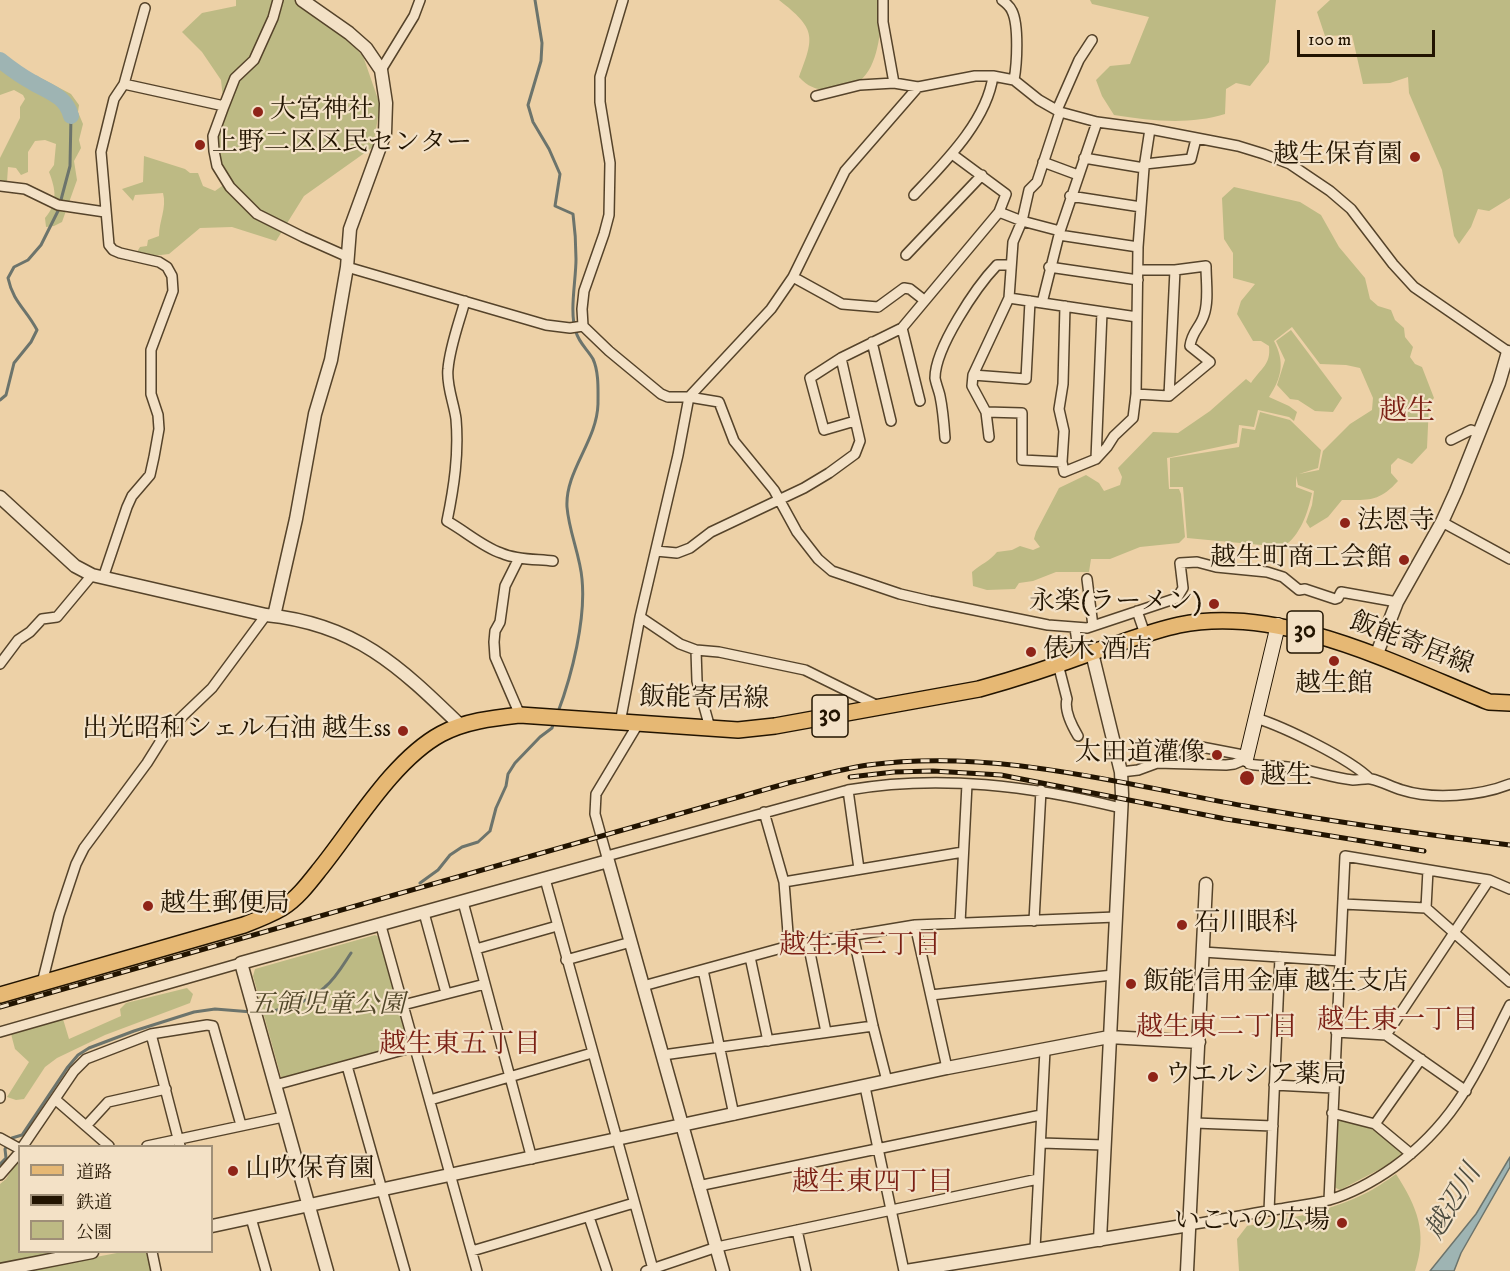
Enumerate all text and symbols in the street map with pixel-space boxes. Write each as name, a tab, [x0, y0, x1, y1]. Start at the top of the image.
scale bar	[1300, 18, 1438, 56]
text: 100 m	[1308, 29, 1351, 51]
place label: 大宮神社	[270, 96, 374, 128]
marker: 大宮神社	[251, 105, 265, 119]
place label: 上野二区区民センター	[212, 129, 472, 161]
marker: 上野二区区民センター	[193, 138, 207, 152]
place label: 越生保育園	[1273, 141, 1403, 173]
marker: 越生保育園	[1408, 150, 1422, 164]
district label: 越生	[1379, 396, 1435, 430]
place label: 法恩寺	[1357, 507, 1435, 539]
marker: 法恩寺	[1338, 516, 1352, 530]
place label: 越生町商工会館	[1210, 544, 1392, 576]
marker: 越生町商工会館	[1397, 553, 1411, 567]
place label: 永楽(ラーメン)	[1029, 588, 1202, 620]
marker: 永楽(ラーメン)	[1207, 597, 1221, 611]
street label: 飯能寄居線	[1345, 607, 1477, 683]
road number: 30	[1287, 611, 1323, 653]
place label: 俵木 酒店	[1043, 636, 1153, 668]
marker: 俵木 酒店	[1024, 645, 1038, 659]
marker: 越生館	[1327, 654, 1341, 668]
place label: 越生館	[1295, 670, 1373, 702]
street label: 飯能寄居線	[639, 683, 769, 717]
road number: 30	[812, 695, 848, 737]
place label: 出光昭和シェル石油 越生ss	[82, 715, 391, 747]
marker: 出光昭和シェル石油 越生ss	[396, 724, 410, 738]
place label: 太田道灌像	[1075, 739, 1205, 771]
marker: 太田道灌像	[1210, 748, 1224, 762]
place label: 越生	[1260, 762, 1312, 794]
marker: 越生	[1238, 769, 1256, 787]
place label: 越生郵便局	[160, 890, 290, 922]
marker: 越生郵便局	[141, 899, 155, 913]
place label: 石川眼科	[1194, 909, 1298, 941]
marker: 石川眼科	[1175, 918, 1189, 932]
district label: 越生東三丁目	[779, 931, 941, 963]
place label: 飯能信用金庫 越生支店	[1143, 968, 1409, 1000]
marker: 飯能信用金庫 越生支店	[1124, 977, 1138, 991]
park label: 五領児童公園	[249, 991, 405, 1023]
district label: 越生東一丁目	[1317, 1006, 1479, 1038]
district label: 越生東二丁目	[1136, 1013, 1298, 1045]
district label: 越生東五丁目	[379, 1030, 541, 1062]
place label: ウエルシア薬局	[1165, 1061, 1347, 1093]
marker: ウエルシア薬局	[1146, 1070, 1160, 1084]
legend	[18, 1145, 213, 1253]
place label: 山吹保育園	[245, 1155, 375, 1187]
water label: 越辺川	[1420, 1160, 1490, 1246]
text: 道路	[76, 1162, 112, 1184]
marker: 山吹保育園	[226, 1164, 240, 1178]
district label: 越生東四丁目	[792, 1168, 954, 1200]
text: 鉄道	[76, 1192, 112, 1214]
place label: いこいの広場	[1174, 1207, 1330, 1239]
marker: いこいの広場	[1335, 1216, 1349, 1230]
text: 公園	[76, 1222, 112, 1244]

